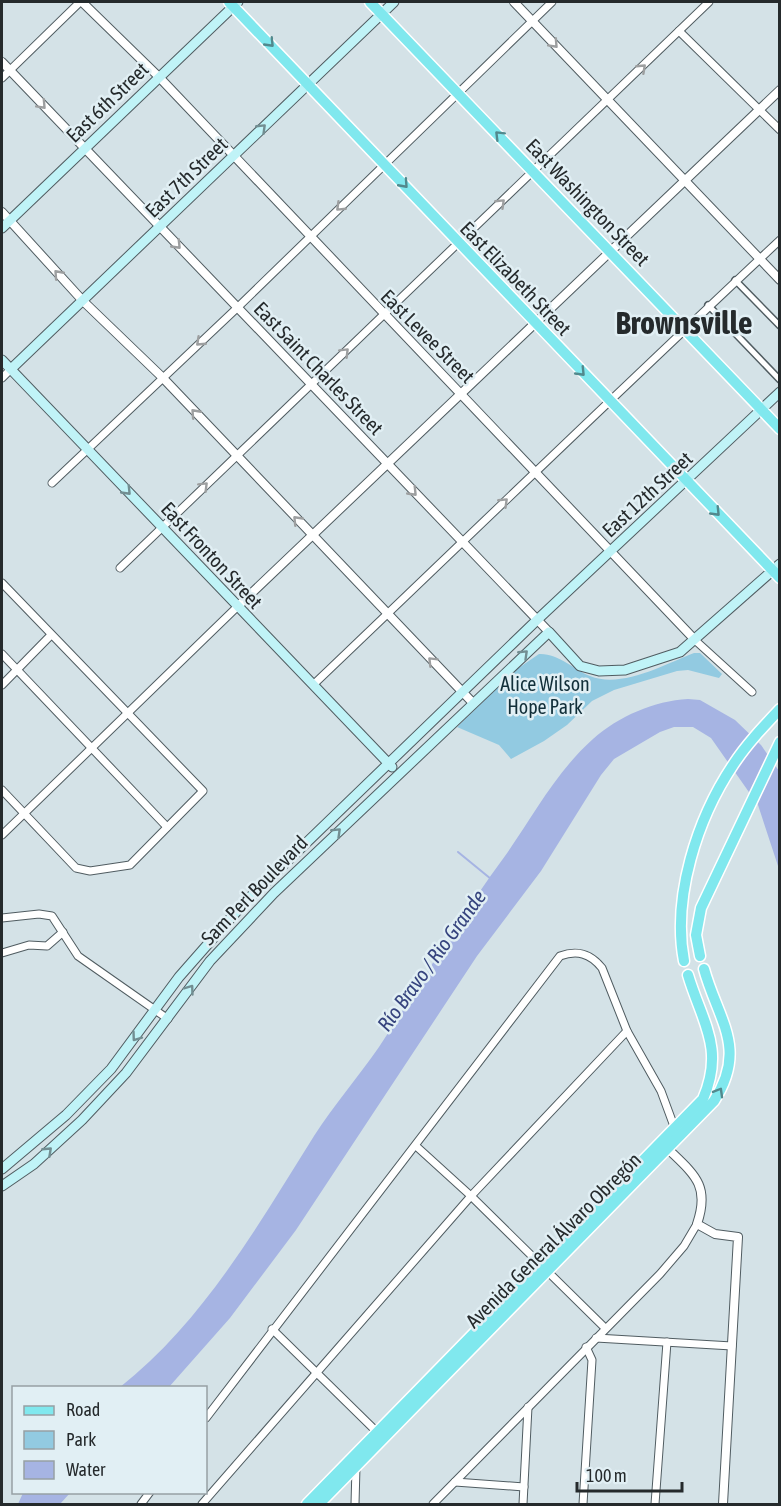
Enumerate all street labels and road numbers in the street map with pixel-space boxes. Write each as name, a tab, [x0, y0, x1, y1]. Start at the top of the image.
street label: East 6th Street	[61, 57, 153, 147]
street label: East 7th Street	[140, 132, 232, 222]
street label: East Washington Street	[522, 134, 655, 270]
street label: East Elizabeth Street	[456, 216, 576, 340]
street label: East Levee Street	[376, 284, 480, 388]
street label: East Saint Charles Street	[250, 297, 388, 439]
street label: East 12th Street	[597, 446, 697, 541]
street label: East Fronton Street	[157, 497, 267, 613]
street label: Sam Perl Boulevard	[196, 831, 312, 949]
street label: Avenida General Álvaro Obregón	[461, 1148, 645, 1332]

